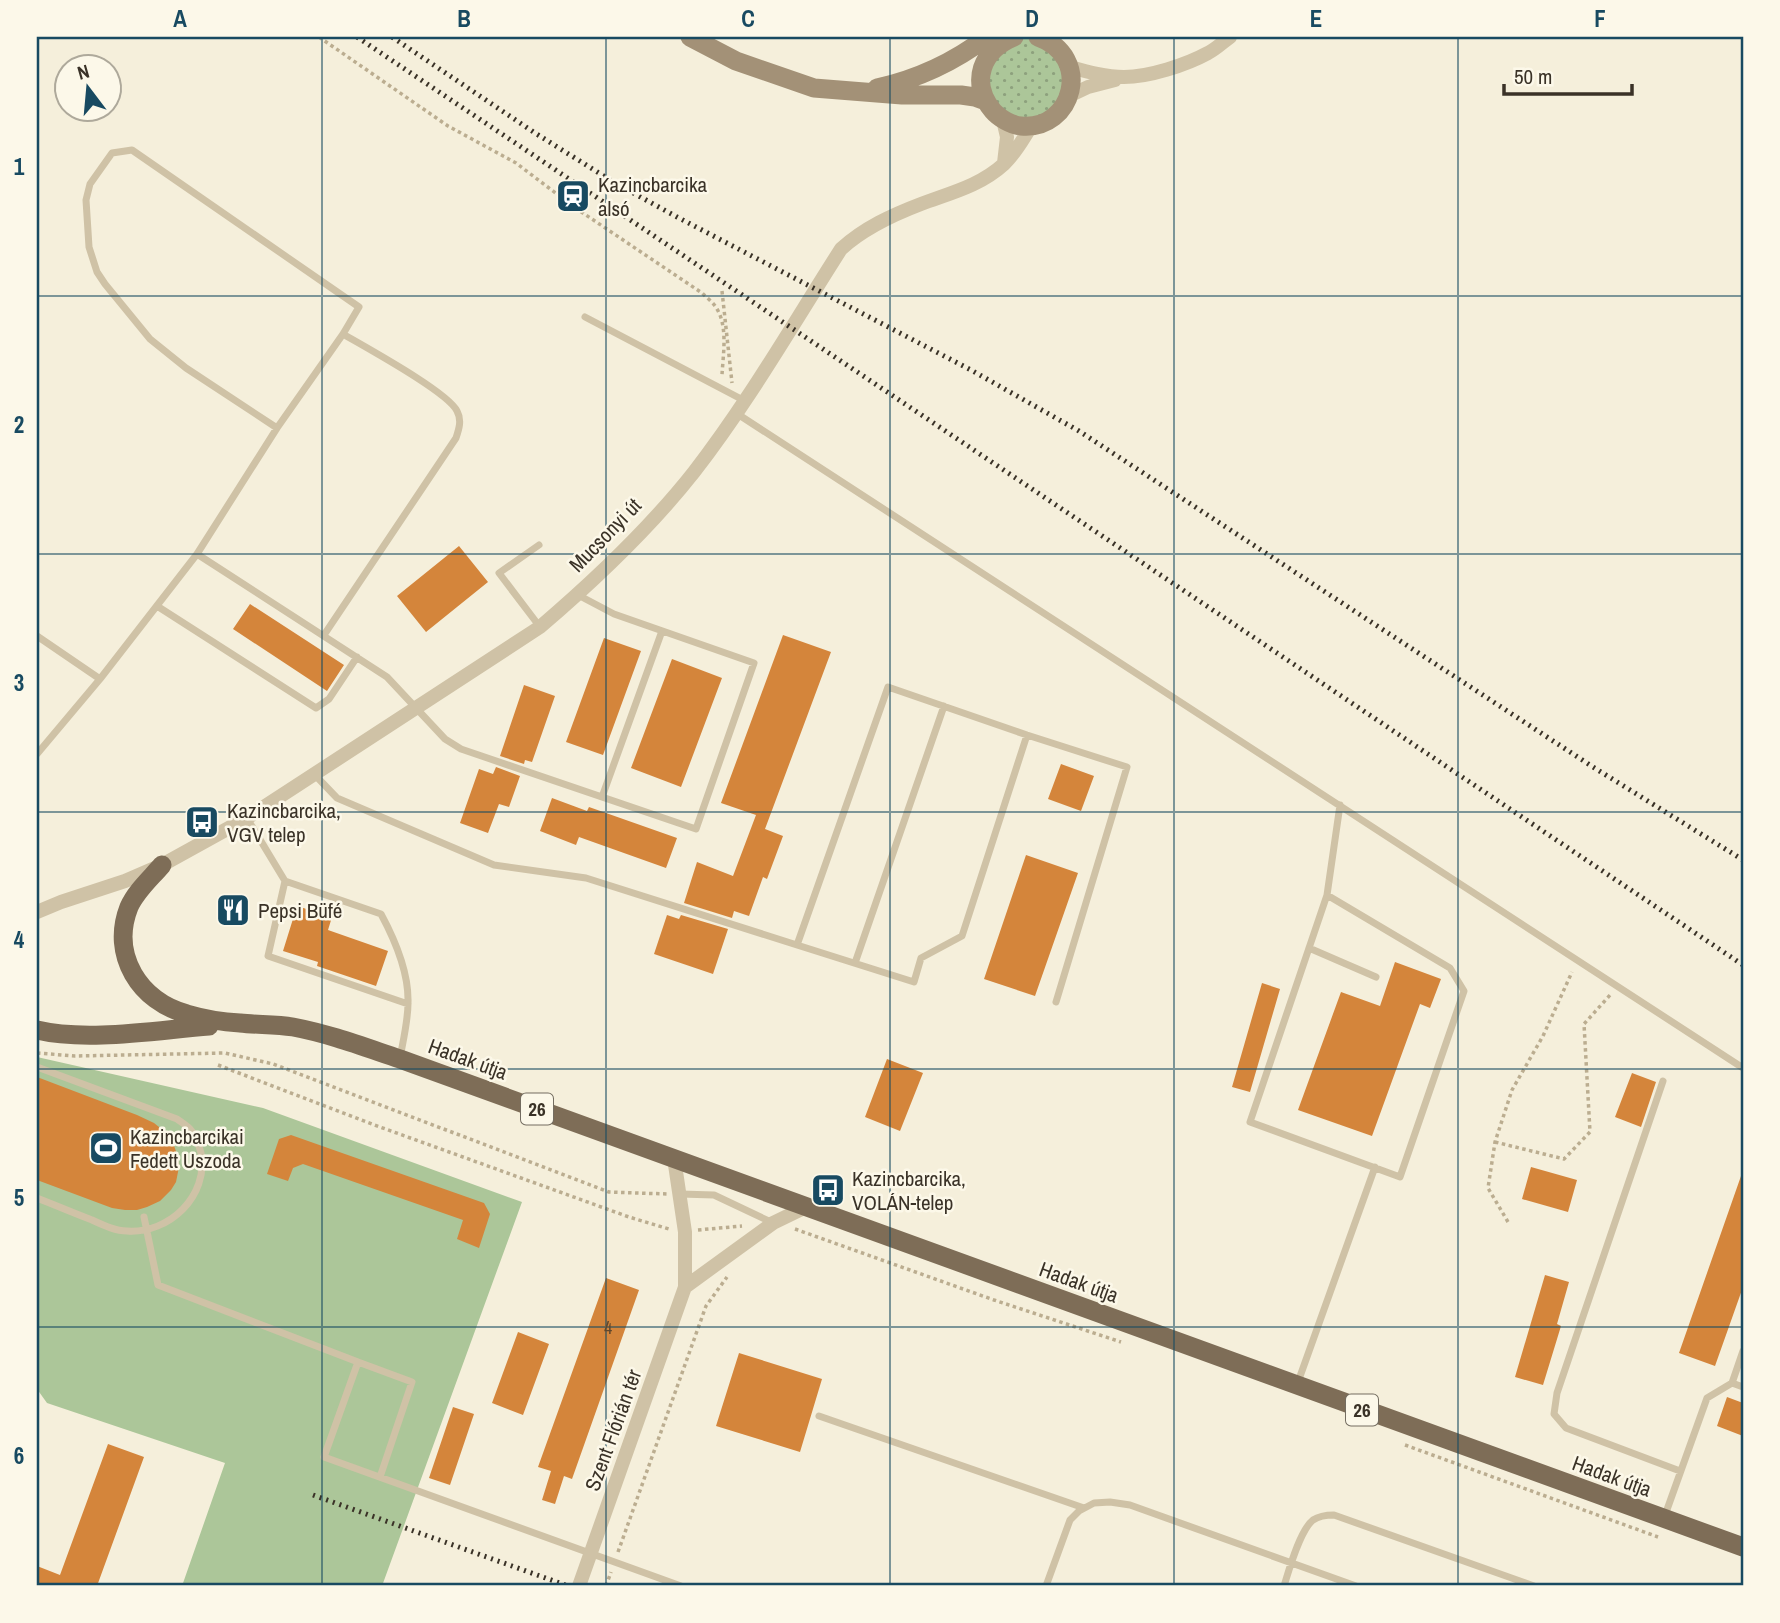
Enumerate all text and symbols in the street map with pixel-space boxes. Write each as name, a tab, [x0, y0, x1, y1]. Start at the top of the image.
text: A	[173, 3, 187, 34]
text: B	[457, 3, 471, 34]
text: C	[741, 3, 755, 34]
text: D	[1025, 3, 1039, 34]
text: E	[1310, 3, 1322, 34]
text: F	[1594, 3, 1606, 34]
north arrow	[52, 52, 122, 122]
scale bar	[1504, 52, 1631, 96]
text: N	[74, 58, 92, 86]
text: 50 m	[1514, 62, 1552, 91]
text: 1	[14, 151, 25, 182]
place label: Kazincbarcika alsó	[598, 170, 708, 223]
station icon: Kazincbarcika alsó	[554, 177, 592, 215]
text: 2	[14, 409, 24, 440]
street label: Mucsonyi út	[562, 491, 648, 578]
text: 3	[14, 667, 24, 698]
place label: Kazincbarcika, VGV telep	[227, 796, 341, 849]
bus stop icon: Kazincbarcika, VGV telep	[183, 803, 221, 841]
restaurant icon: Pepsi Büfé	[214, 891, 252, 929]
place label: Pepsi Büfé	[258, 896, 342, 925]
text: 4	[14, 924, 25, 955]
street label: Hadak útja	[424, 1031, 512, 1087]
road number: 26	[521, 1093, 553, 1124]
place label: Kazincbarcikai Fedett Uszoda	[130, 1122, 244, 1175]
sports icon: Kazincbarcikai Fedett Uszoda	[87, 1129, 125, 1167]
place label: Kazincbarcika, VOLÁN-telep	[852, 1164, 966, 1217]
bus stop icon: Kazincbarcika, VOLÁN-telep	[809, 1171, 847, 1209]
text: 5	[14, 1182, 24, 1213]
street label: Hadak útja	[1035, 1254, 1123, 1310]
house number: 4	[604, 1315, 612, 1340]
street label: Szent Flórián tér	[578, 1365, 648, 1495]
road number: 26	[1346, 1394, 1378, 1426]
text: 6	[14, 1440, 24, 1471]
street label: Hadak útja	[1568, 1448, 1656, 1504]

